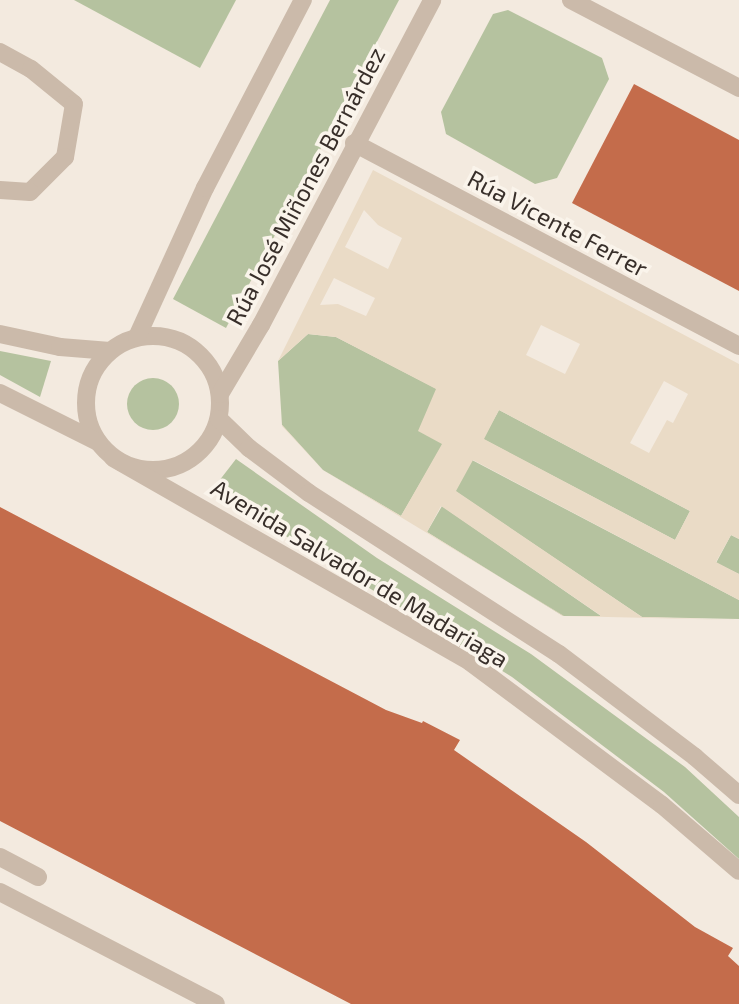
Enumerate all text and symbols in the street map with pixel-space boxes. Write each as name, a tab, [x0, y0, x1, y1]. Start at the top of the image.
street label: Rúa José Miñones Bernárdez	[219, 42, 391, 330]
street label: Rúa Vicente Ferrer	[463, 163, 653, 283]
street label: Avenida Salvador de Madariaga	[206, 473, 514, 673]

